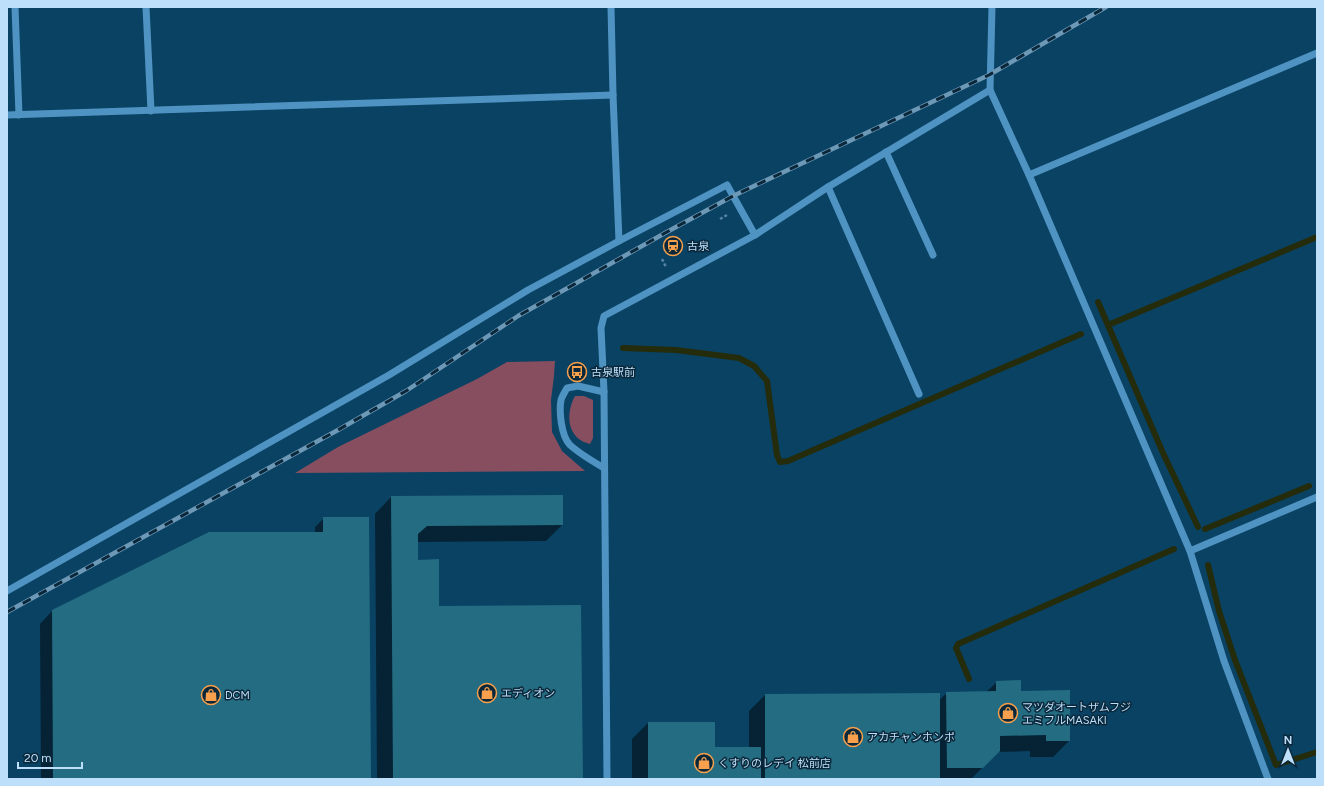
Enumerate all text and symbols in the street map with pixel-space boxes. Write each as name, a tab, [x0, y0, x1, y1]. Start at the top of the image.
station icon: 古泉	[662, 235, 684, 257]
place label: 古泉	[687, 240, 710, 253]
bus stop icon: 古泉駅前	[566, 361, 588, 383]
place label: 古泉駅前	[591, 366, 635, 379]
shop icon: エディオン	[476, 682, 498, 704]
shop icon: DCM	[200, 684, 222, 706]
place label: エディオン	[501, 687, 555, 700]
place label: DCM	[225, 689, 250, 702]
place label: マツダオートザムフジ エミフルMASAKI	[1022, 701, 1131, 727]
shop icon: マツダオートザムフジ エミフルMASAKI	[997, 702, 1019, 724]
shop icon: アカチャンホンポ	[842, 726, 864, 748]
north arrow	[1268, 730, 1308, 770]
place label: アカチャンホンポ	[867, 731, 955, 744]
text: N	[1284, 734, 1292, 747]
scale bar	[18, 744, 82, 770]
text: 20 m	[24, 751, 52, 765]
shop icon: くすりのレデイ 松前店	[693, 752, 715, 774]
place label: くすりのレデイ 松前店	[718, 757, 831, 770]

